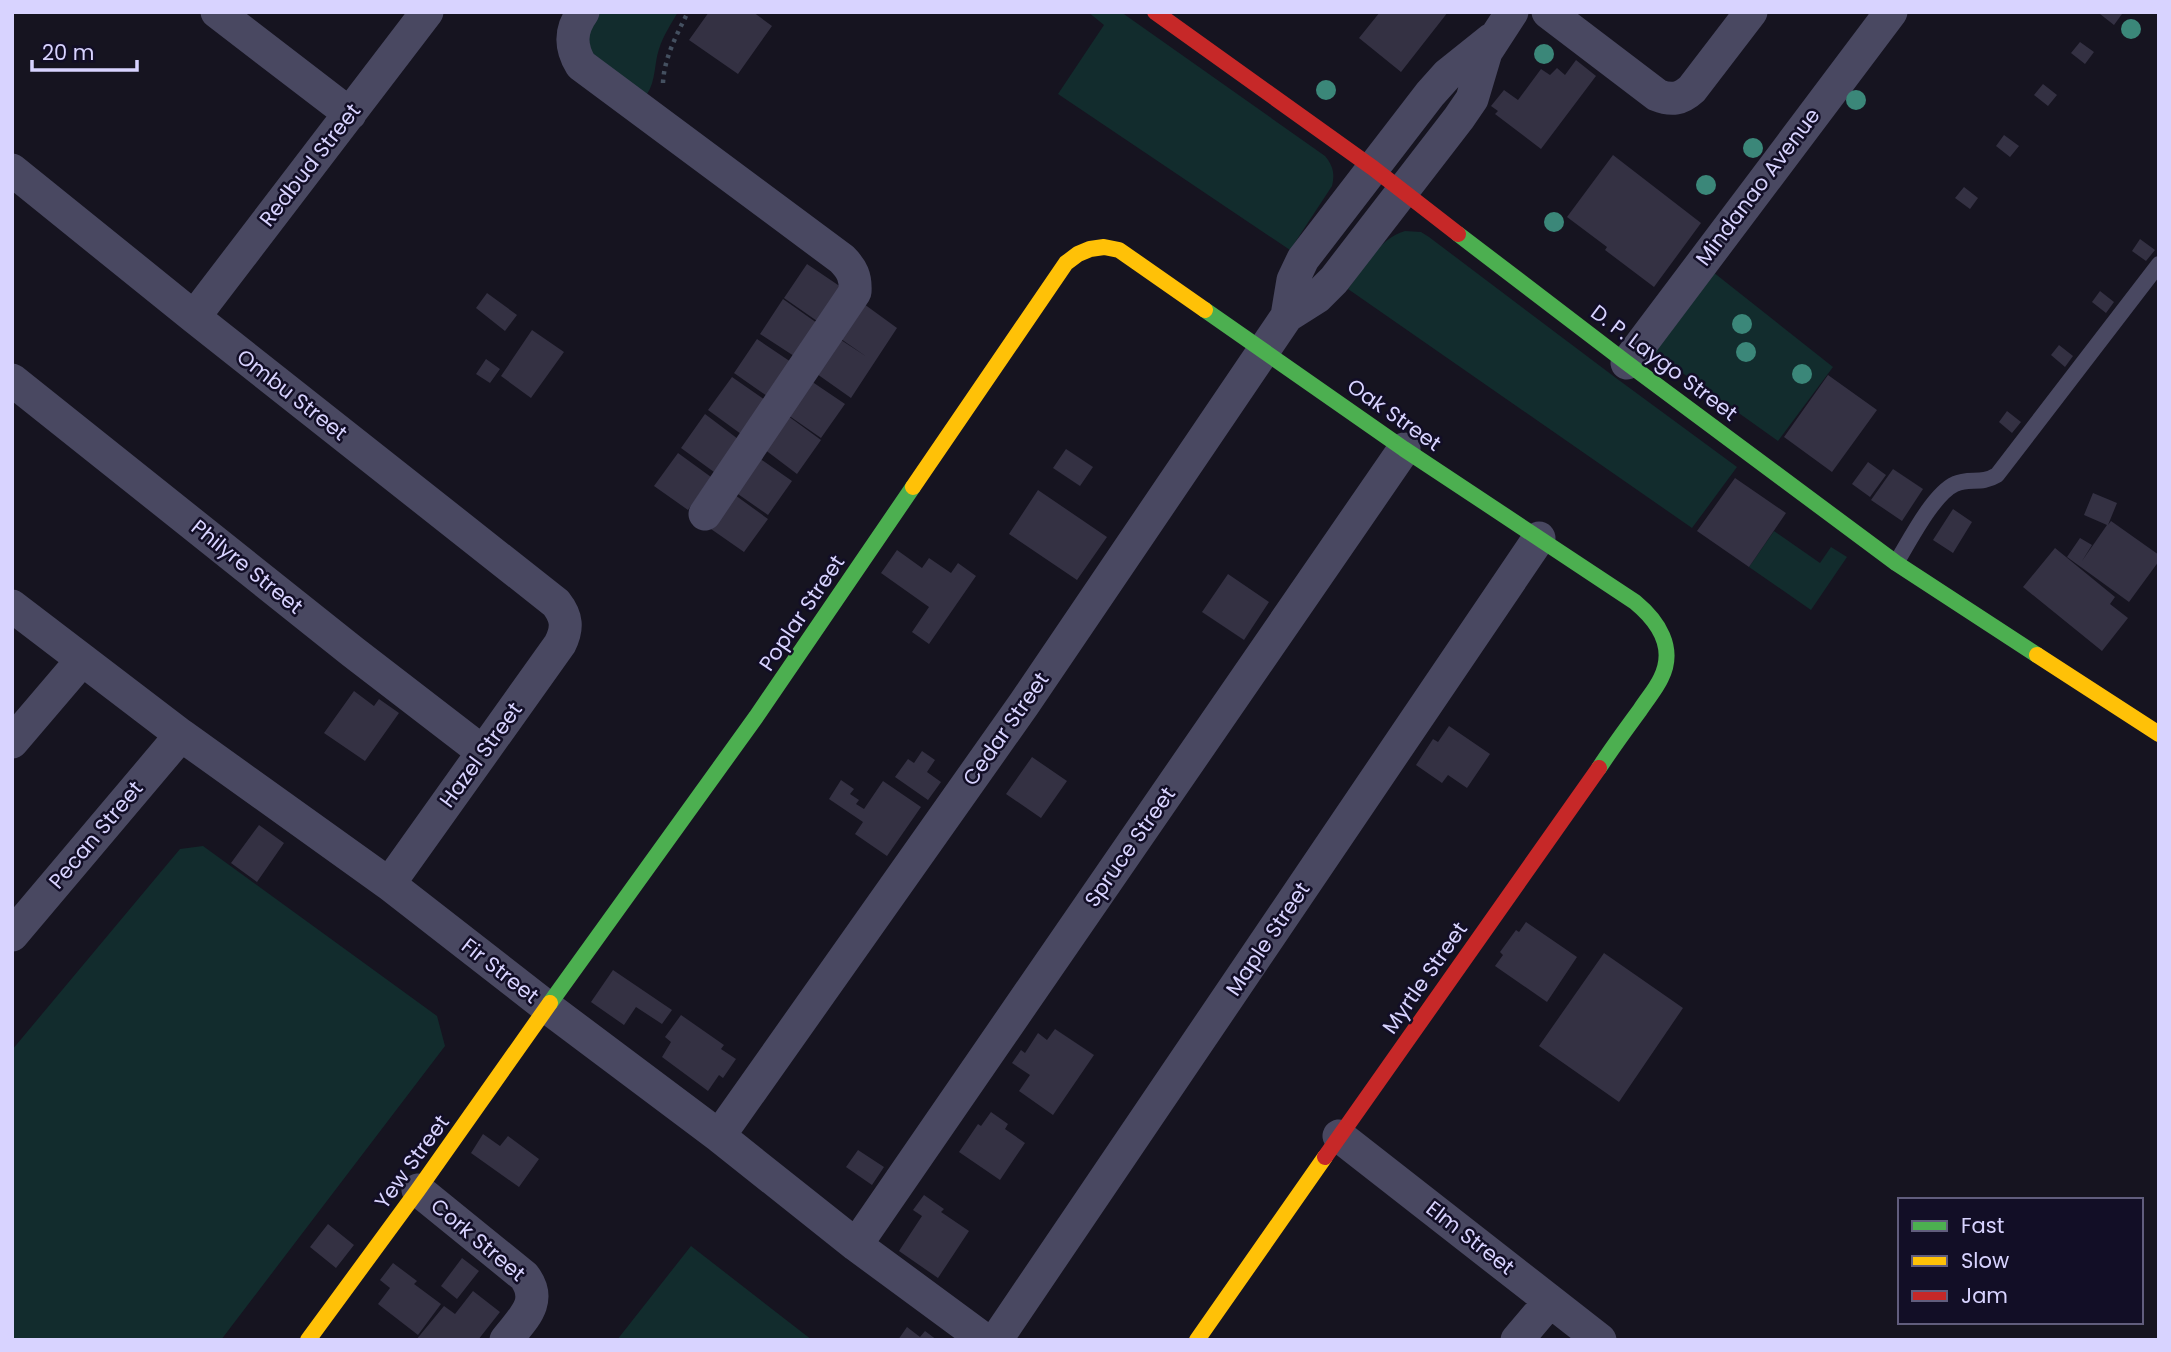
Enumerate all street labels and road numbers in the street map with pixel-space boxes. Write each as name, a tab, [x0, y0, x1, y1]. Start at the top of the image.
street label: Redbud Street	[252, 97, 367, 232]
street label: Mindanao Avenue	[1689, 102, 1827, 272]
street label: D. P. Laygo Street	[1585, 298, 1744, 427]
street label: Ombu Street	[231, 342, 354, 447]
street label: Oak Street	[1341, 372, 1447, 458]
street label: Philyre Street	[185, 513, 309, 621]
street label: Poplar Street	[752, 549, 851, 676]
street label: Cedar Street	[956, 666, 1055, 791]
street label: Hazel Street	[433, 696, 529, 813]
street label: Pecan Street	[42, 775, 149, 895]
street label: Spruce Street	[1077, 781, 1182, 913]
street label: Maple Street	[1219, 876, 1316, 1001]
street label: Myrtle Street	[1375, 916, 1474, 1040]
street label: Fir Street	[456, 931, 545, 1010]
street label: Yew Street	[368, 1109, 456, 1215]
street label: Cork Street	[425, 1191, 532, 1288]
street label: Elm Street	[1420, 1194, 1520, 1281]

